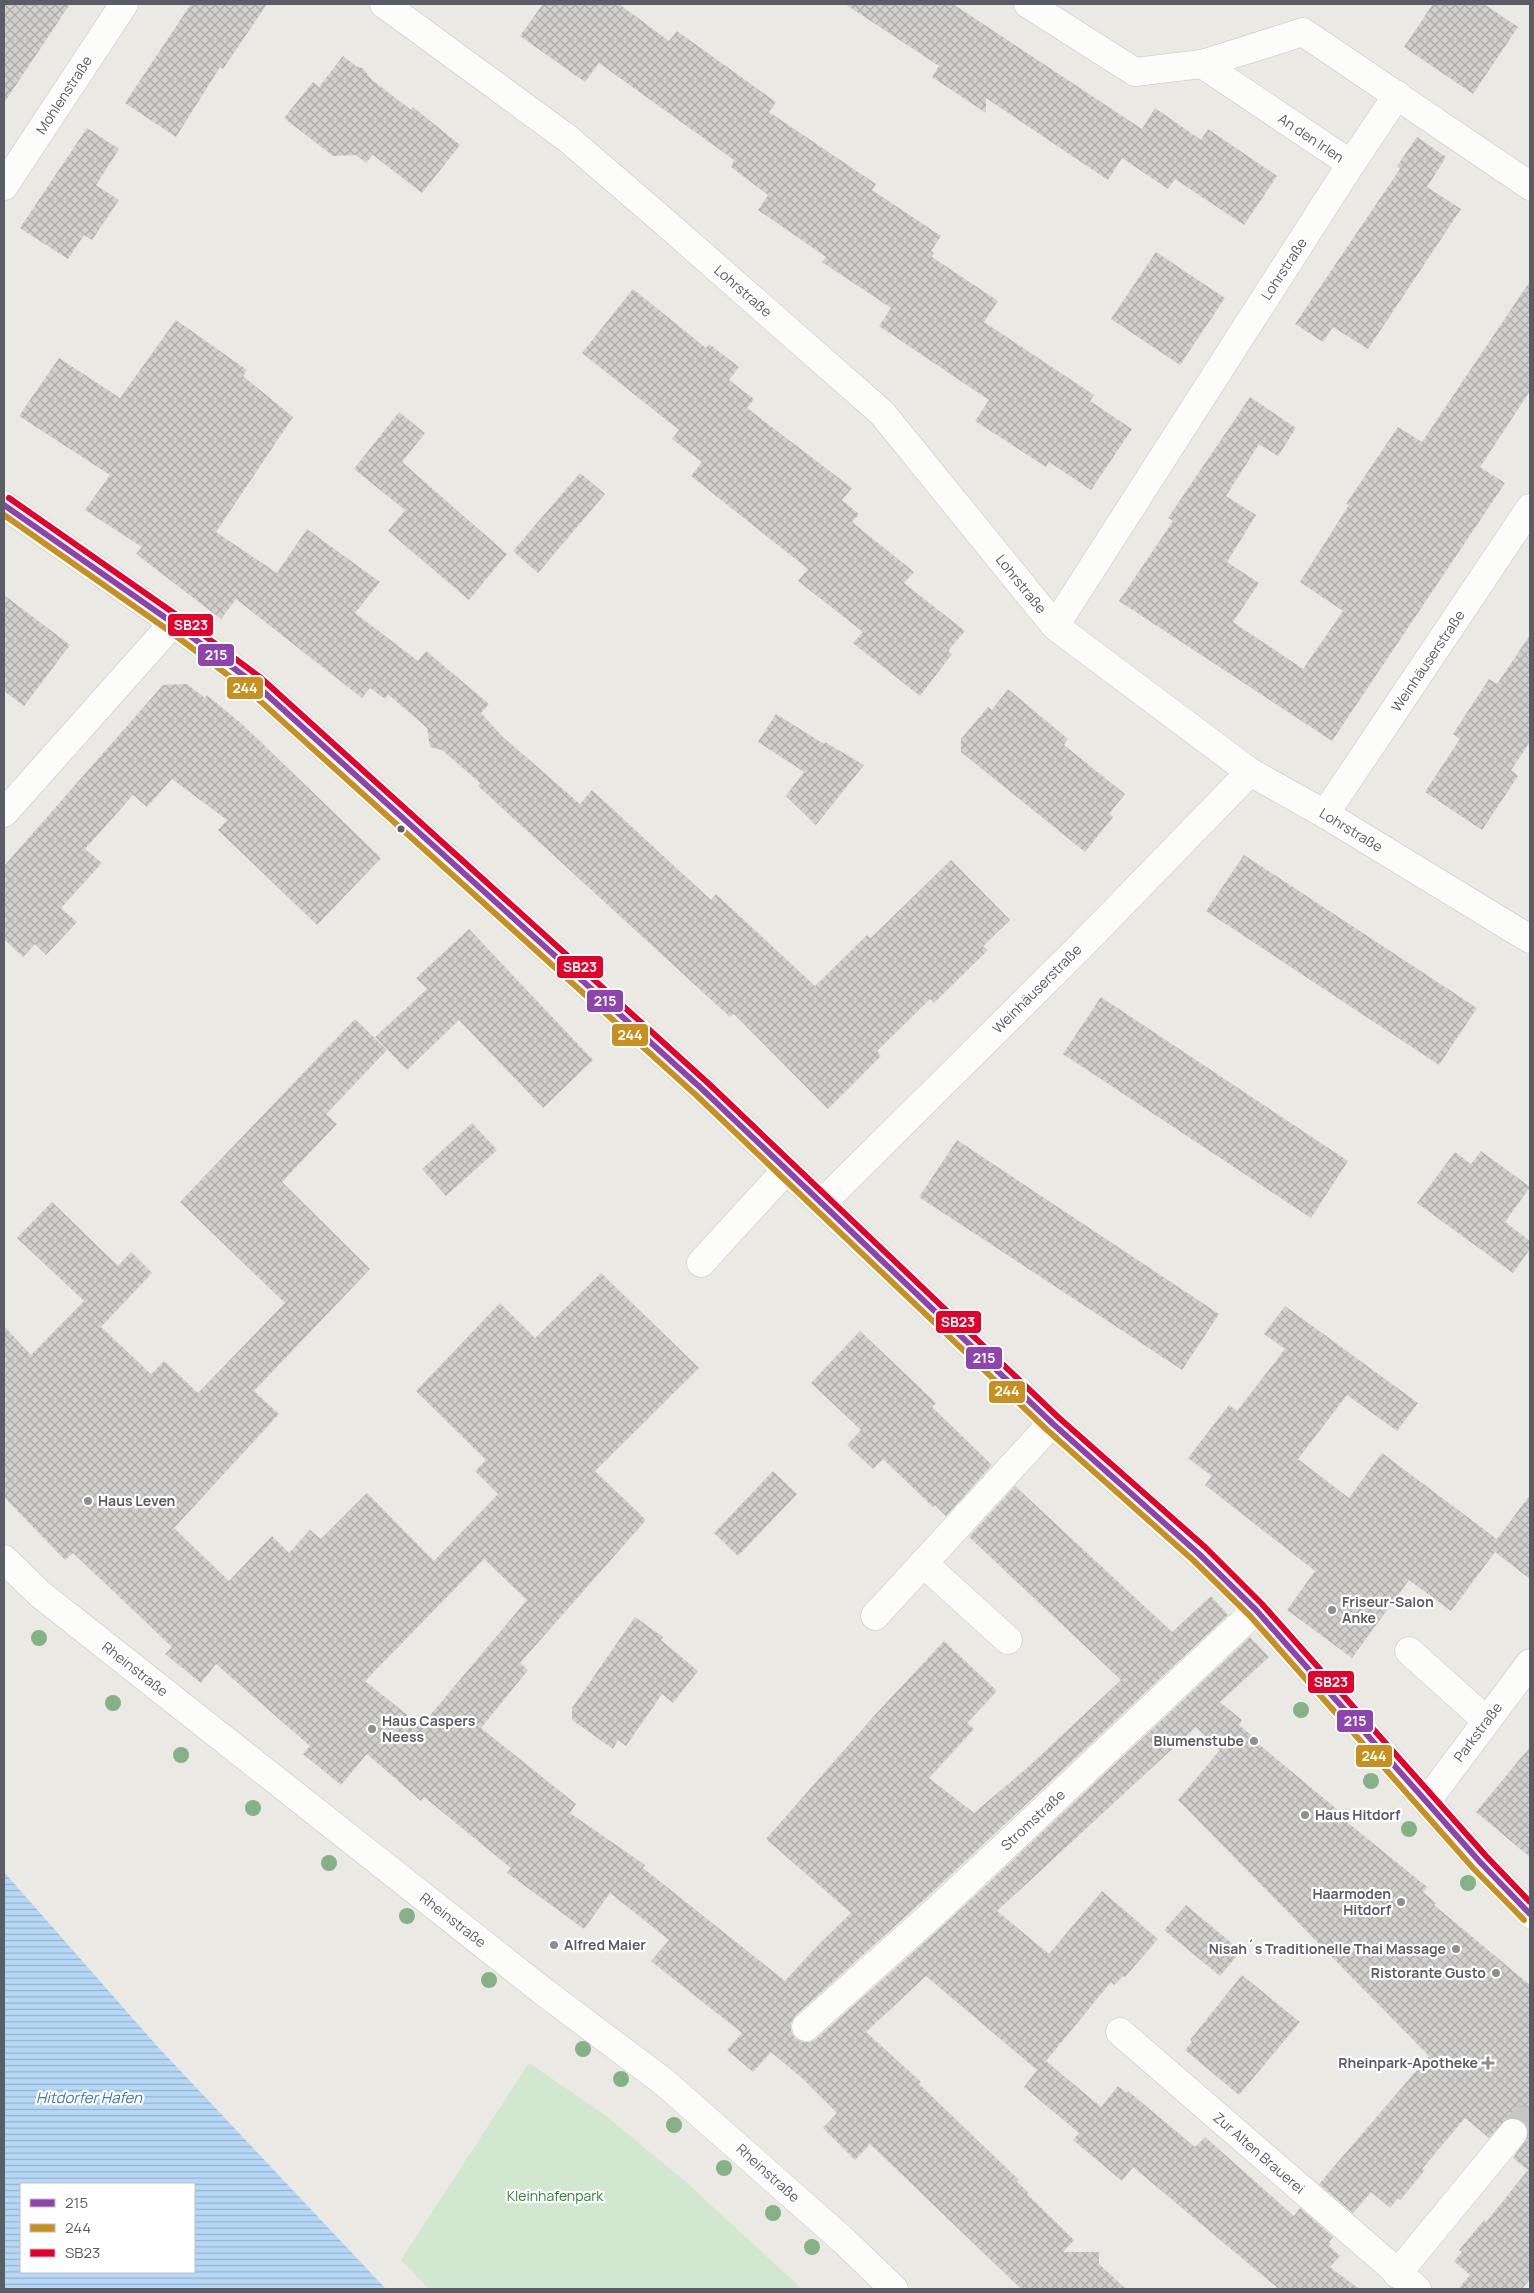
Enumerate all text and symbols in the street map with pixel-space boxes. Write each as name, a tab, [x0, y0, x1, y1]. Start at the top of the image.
street label: Mohlenstraße	[31, 52, 96, 138]
street label: An den Irlen	[1275, 109, 1348, 167]
street label: Lohrstraße	[1256, 234, 1311, 303]
street label: Lohrstraße	[710, 260, 776, 321]
street label: Lohrstraße	[992, 550, 1051, 617]
street label: Weinhäuserstraße	[1386, 606, 1469, 715]
line badge: SB23	[167, 613, 214, 637]
text: SB23	[174, 615, 208, 634]
line badge: 215	[197, 643, 235, 667]
text: 215	[205, 645, 227, 664]
line badge: 244	[226, 676, 264, 700]
text: 244	[233, 678, 257, 697]
street label: Lohrstraße	[1316, 803, 1386, 856]
unlabelled marker	[396, 824, 406, 834]
street label: Weinhäuserstraße	[988, 940, 1085, 1037]
line badge: SB23	[556, 955, 604, 979]
text: SB23	[563, 957, 597, 976]
line badge: 215	[586, 989, 624, 1013]
text: 215	[594, 991, 616, 1010]
line badge: 244	[611, 1023, 649, 1047]
text: 244	[618, 1025, 642, 1044]
line badge: SB23	[935, 1310, 982, 1334]
text: SB23	[941, 1312, 975, 1331]
line badge: 215	[965, 1346, 1003, 1370]
text: 215	[973, 1348, 995, 1367]
line badge: 244	[988, 1380, 1026, 1404]
text: 244	[995, 1381, 1019, 1400]
place label: Haus Leven	[98, 1491, 175, 1510]
marker: Haus Leven	[82, 1495, 94, 1507]
place label: Friseur-Salon Anke	[1342, 1592, 1434, 1627]
marker: Friseur-Salon Anke	[1326, 1604, 1338, 1616]
street label: Rheinstraße	[98, 1637, 172, 1700]
line badge: SB23	[1307, 1670, 1355, 1694]
text: SB23	[1314, 1672, 1348, 1691]
street label: Parkstraße	[1449, 1698, 1506, 1765]
line badge: 215	[1336, 1709, 1374, 1733]
place label: Haus Caspers Neess	[382, 1711, 476, 1746]
text: 215	[1344, 1711, 1366, 1730]
marker: Haus Caspers Neess	[366, 1723, 378, 1735]
place label: Blumenstube	[1154, 1731, 1244, 1750]
marker: Blumenstube	[1248, 1735, 1260, 1747]
line badge: 244	[1355, 1744, 1393, 1768]
text: 244	[1362, 1746, 1386, 1765]
street label: Stromstraße	[996, 1785, 1069, 1854]
place label: Haus Hitdorf	[1315, 1805, 1401, 1824]
marker: Haus Hitdorf	[1299, 1809, 1311, 1821]
place label: Haarmoden Hitdorf	[1312, 1884, 1392, 1919]
street label: Rheinstraße	[416, 1888, 490, 1951]
marker: Haarmoden Hitdorf	[1395, 1896, 1407, 1908]
place label: Alfred Maier	[564, 1935, 646, 1954]
marker: Alfred Maier	[548, 1939, 560, 1951]
place label: Nisah´s Traditionelle Thai Massage	[1209, 1939, 1446, 1958]
marker: Nisah´s Traditionelle Thai Massage	[1450, 1943, 1462, 1955]
place label: Ristorante Gusto	[1371, 1963, 1486, 1982]
marker: Ristorante Gusto	[1490, 1967, 1502, 1979]
place label: Rheinpark-Apotheke	[1338, 2053, 1478, 2072]
marker: Rheinpark-Apotheke	[1482, 2057, 1494, 2069]
water label: Hitdorfer Hafen	[36, 2087, 143, 2108]
street label: Zur Alten Brauerei	[1210, 2108, 1309, 2198]
street label: Rheinstraße	[733, 2139, 804, 2206]
legend	[20, 2183, 195, 2273]
park label: Kleinhafenpark	[507, 2186, 604, 2205]
text: 215	[65, 2192, 88, 2213]
text: 244	[65, 2217, 91, 2238]
text: SB23	[65, 2242, 100, 2263]

